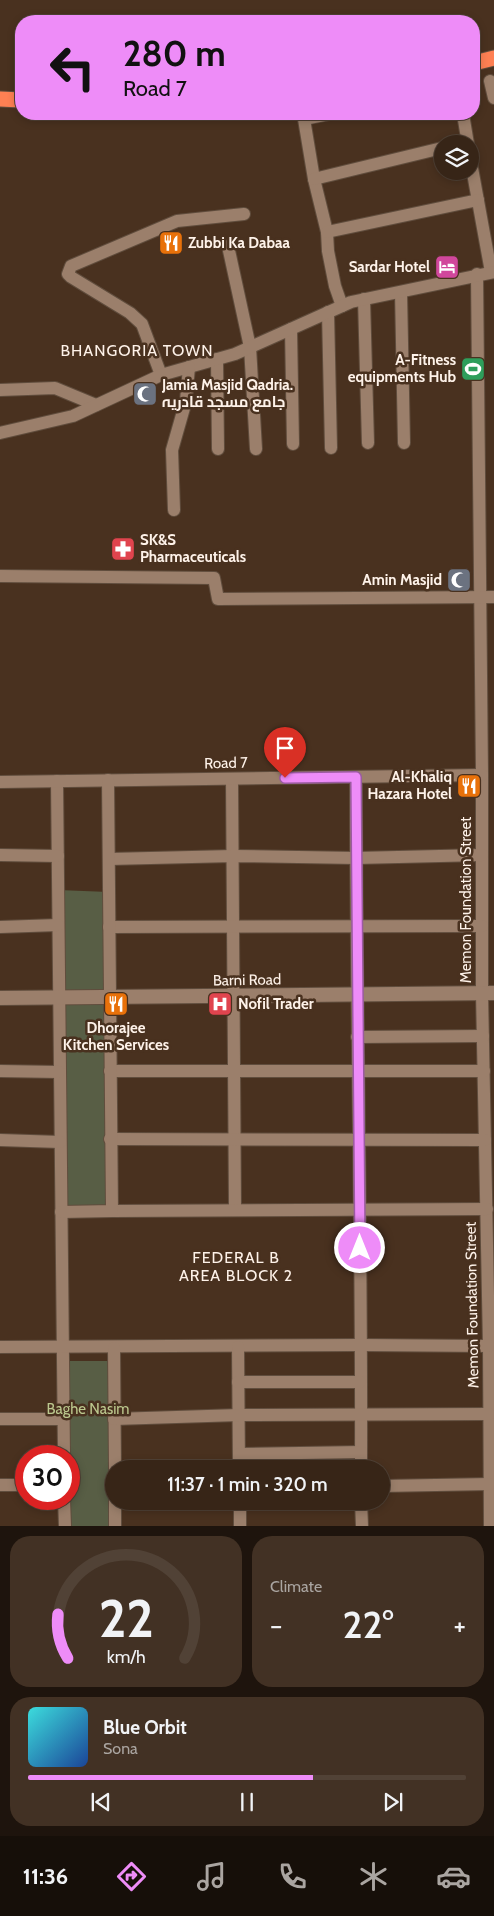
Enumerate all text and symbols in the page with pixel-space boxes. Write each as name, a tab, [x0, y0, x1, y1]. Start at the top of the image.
text: 280 m	[123, 32, 226, 75]
icon: left	[40, 35, 105, 100]
text: Road 7	[123, 75, 187, 102]
map controls	[434, 135, 479, 180]
button: layers	[434, 135, 479, 180]
restaurant icon: Zubbi Ka Dabaa	[158, 230, 184, 256]
place label: Zubbi Ka Dabaa	[188, 234, 291, 252]
hotel icon: Sardar Hotel	[434, 254, 460, 280]
place label: Sardar Hotel	[349, 258, 430, 276]
district label: BHANGORIA TOWN	[61, 341, 213, 360]
place label: A-Fitness equipments Hub	[348, 351, 456, 386]
sports icon: A-Fitness equipments Hub	[460, 356, 486, 382]
place label: Jamia Masjid Qadria. جامع مسجد قادریہ	[161, 376, 293, 412]
mosque icon: Jamia Masjid Qadria. جامع مسجد قادریہ	[132, 381, 158, 407]
place label: SK&S Pharmaceuticals	[140, 531, 246, 566]
pharmacy icon: SK&S Pharmaceuticals	[110, 536, 136, 562]
mosque icon: Amin Masjid	[446, 567, 472, 593]
place label: Amin Masjid	[362, 571, 442, 589]
pin	[264, 727, 306, 778]
icon: arrive	[271, 734, 299, 762]
street label: Road 7	[204, 754, 248, 772]
place label: Al-Khaliq Hazara Hotel	[367, 768, 452, 803]
restaurant icon: Al-Khaliq Hazara Hotel	[456, 773, 482, 799]
street label: Memon Foundation Street	[457, 817, 475, 983]
street label: Barni Road	[213, 970, 281, 990]
restaurant icon: Dhorajee Kitchen Services	[103, 991, 129, 1017]
hospital icon: Nofil Trader	[207, 991, 233, 1017]
place label: Nofil Trader	[238, 995, 314, 1013]
place label: Dhorajee Kitchen Services	[63, 1019, 169, 1054]
position arrow	[333, 1221, 385, 1273]
street label: Memon Foundation Street	[462, 1222, 482, 1388]
district label: FEDERAL B AREA BLOCK 2	[179, 1248, 293, 1285]
park label: Baghe Nasim	[47, 1400, 129, 1418]
speed limit sign: 30	[15, 1445, 80, 1510]
text: 11:37 · 1 min · 320 m	[167, 1473, 328, 1496]
text: Climate	[270, 1577, 322, 1596]
text: 22	[98, 1587, 154, 1650]
text: 22°	[342, 1601, 394, 1648]
text: −	[270, 1608, 282, 1642]
text: +	[454, 1608, 466, 1642]
text: km/h	[106, 1646, 146, 1667]
text: Blue Orbit	[103, 1716, 187, 1739]
text: Sona	[103, 1739, 138, 1758]
icon: previous	[87, 1788, 115, 1816]
icon: pause	[233, 1788, 261, 1816]
icon: next	[379, 1788, 407, 1816]
icon: directions	[114, 1859, 149, 1894]
icon: music	[194, 1859, 229, 1894]
icon: phone	[275, 1859, 310, 1894]
icon: climate	[356, 1859, 391, 1894]
icon: car	[436, 1859, 471, 1894]
text: 11:36	[23, 1863, 68, 1890]

